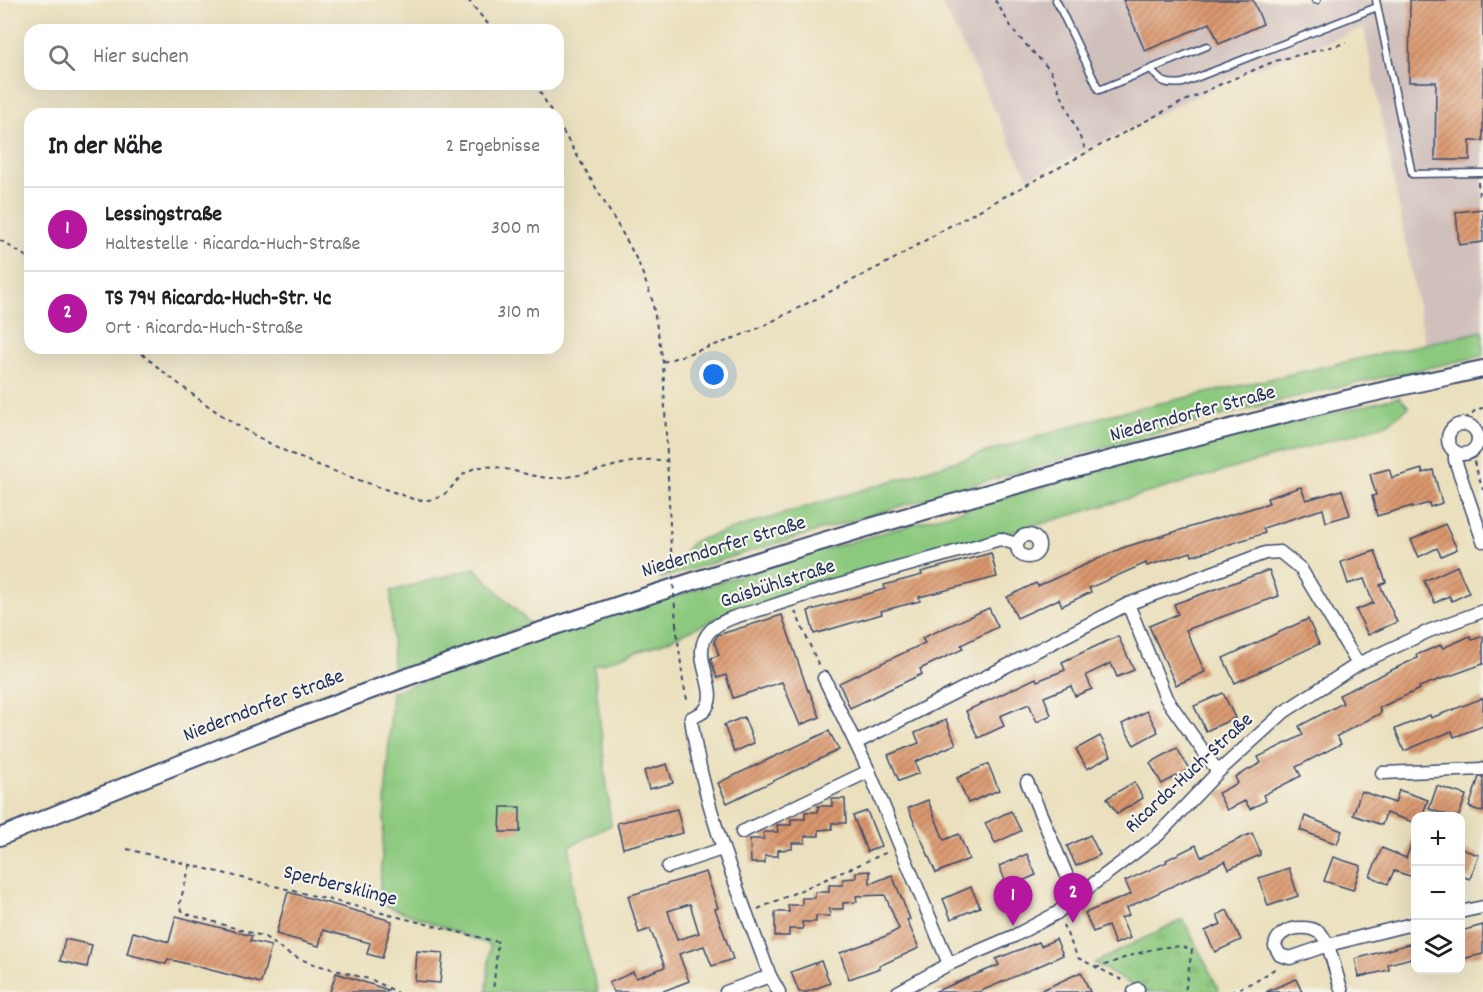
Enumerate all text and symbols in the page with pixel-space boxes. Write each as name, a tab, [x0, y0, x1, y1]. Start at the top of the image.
search box	[24, 24, 564, 90]
icon: search	[45, 41, 78, 74]
text: Hier suchen	[93, 42, 189, 73]
text: In der Nähe	[48, 129, 162, 166]
text: 2 Ergebnisse	[445, 133, 540, 161]
text: Lessingstraße	[105, 200, 222, 231]
text: 1	[65, 215, 70, 243]
text: 300 m	[491, 215, 540, 243]
text: Haltestelle · Ricarda-Huch-Straße	[105, 231, 360, 259]
text: TS 794 Ricarda-Huch-Str. 4c	[105, 284, 331, 315]
text: 2	[63, 299, 72, 327]
text: 310 m	[498, 299, 540, 327]
text: Ort · Ricarda-Huch-Straße	[105, 315, 303, 343]
your location	[699, 360, 728, 389]
street label: Niederndorfer Straße	[1107, 378, 1279, 452]
street label: Niederndorfer Straße	[638, 509, 810, 587]
street label: Gaisbühlstraße	[717, 552, 839, 618]
street label: Niederndorfer Straße	[179, 663, 349, 751]
street label: Ricarda-Huch-Straße	[1119, 706, 1261, 842]
map controls	[1411, 812, 1465, 974]
button: +	[1411, 812, 1465, 866]
street label: Sperbersklinge	[280, 858, 400, 916]
button: −	[1411, 866, 1465, 920]
pin: 2	[1054, 874, 1092, 923]
pin: 1	[994, 876, 1032, 926]
button: layers	[1411, 920, 1465, 974]

